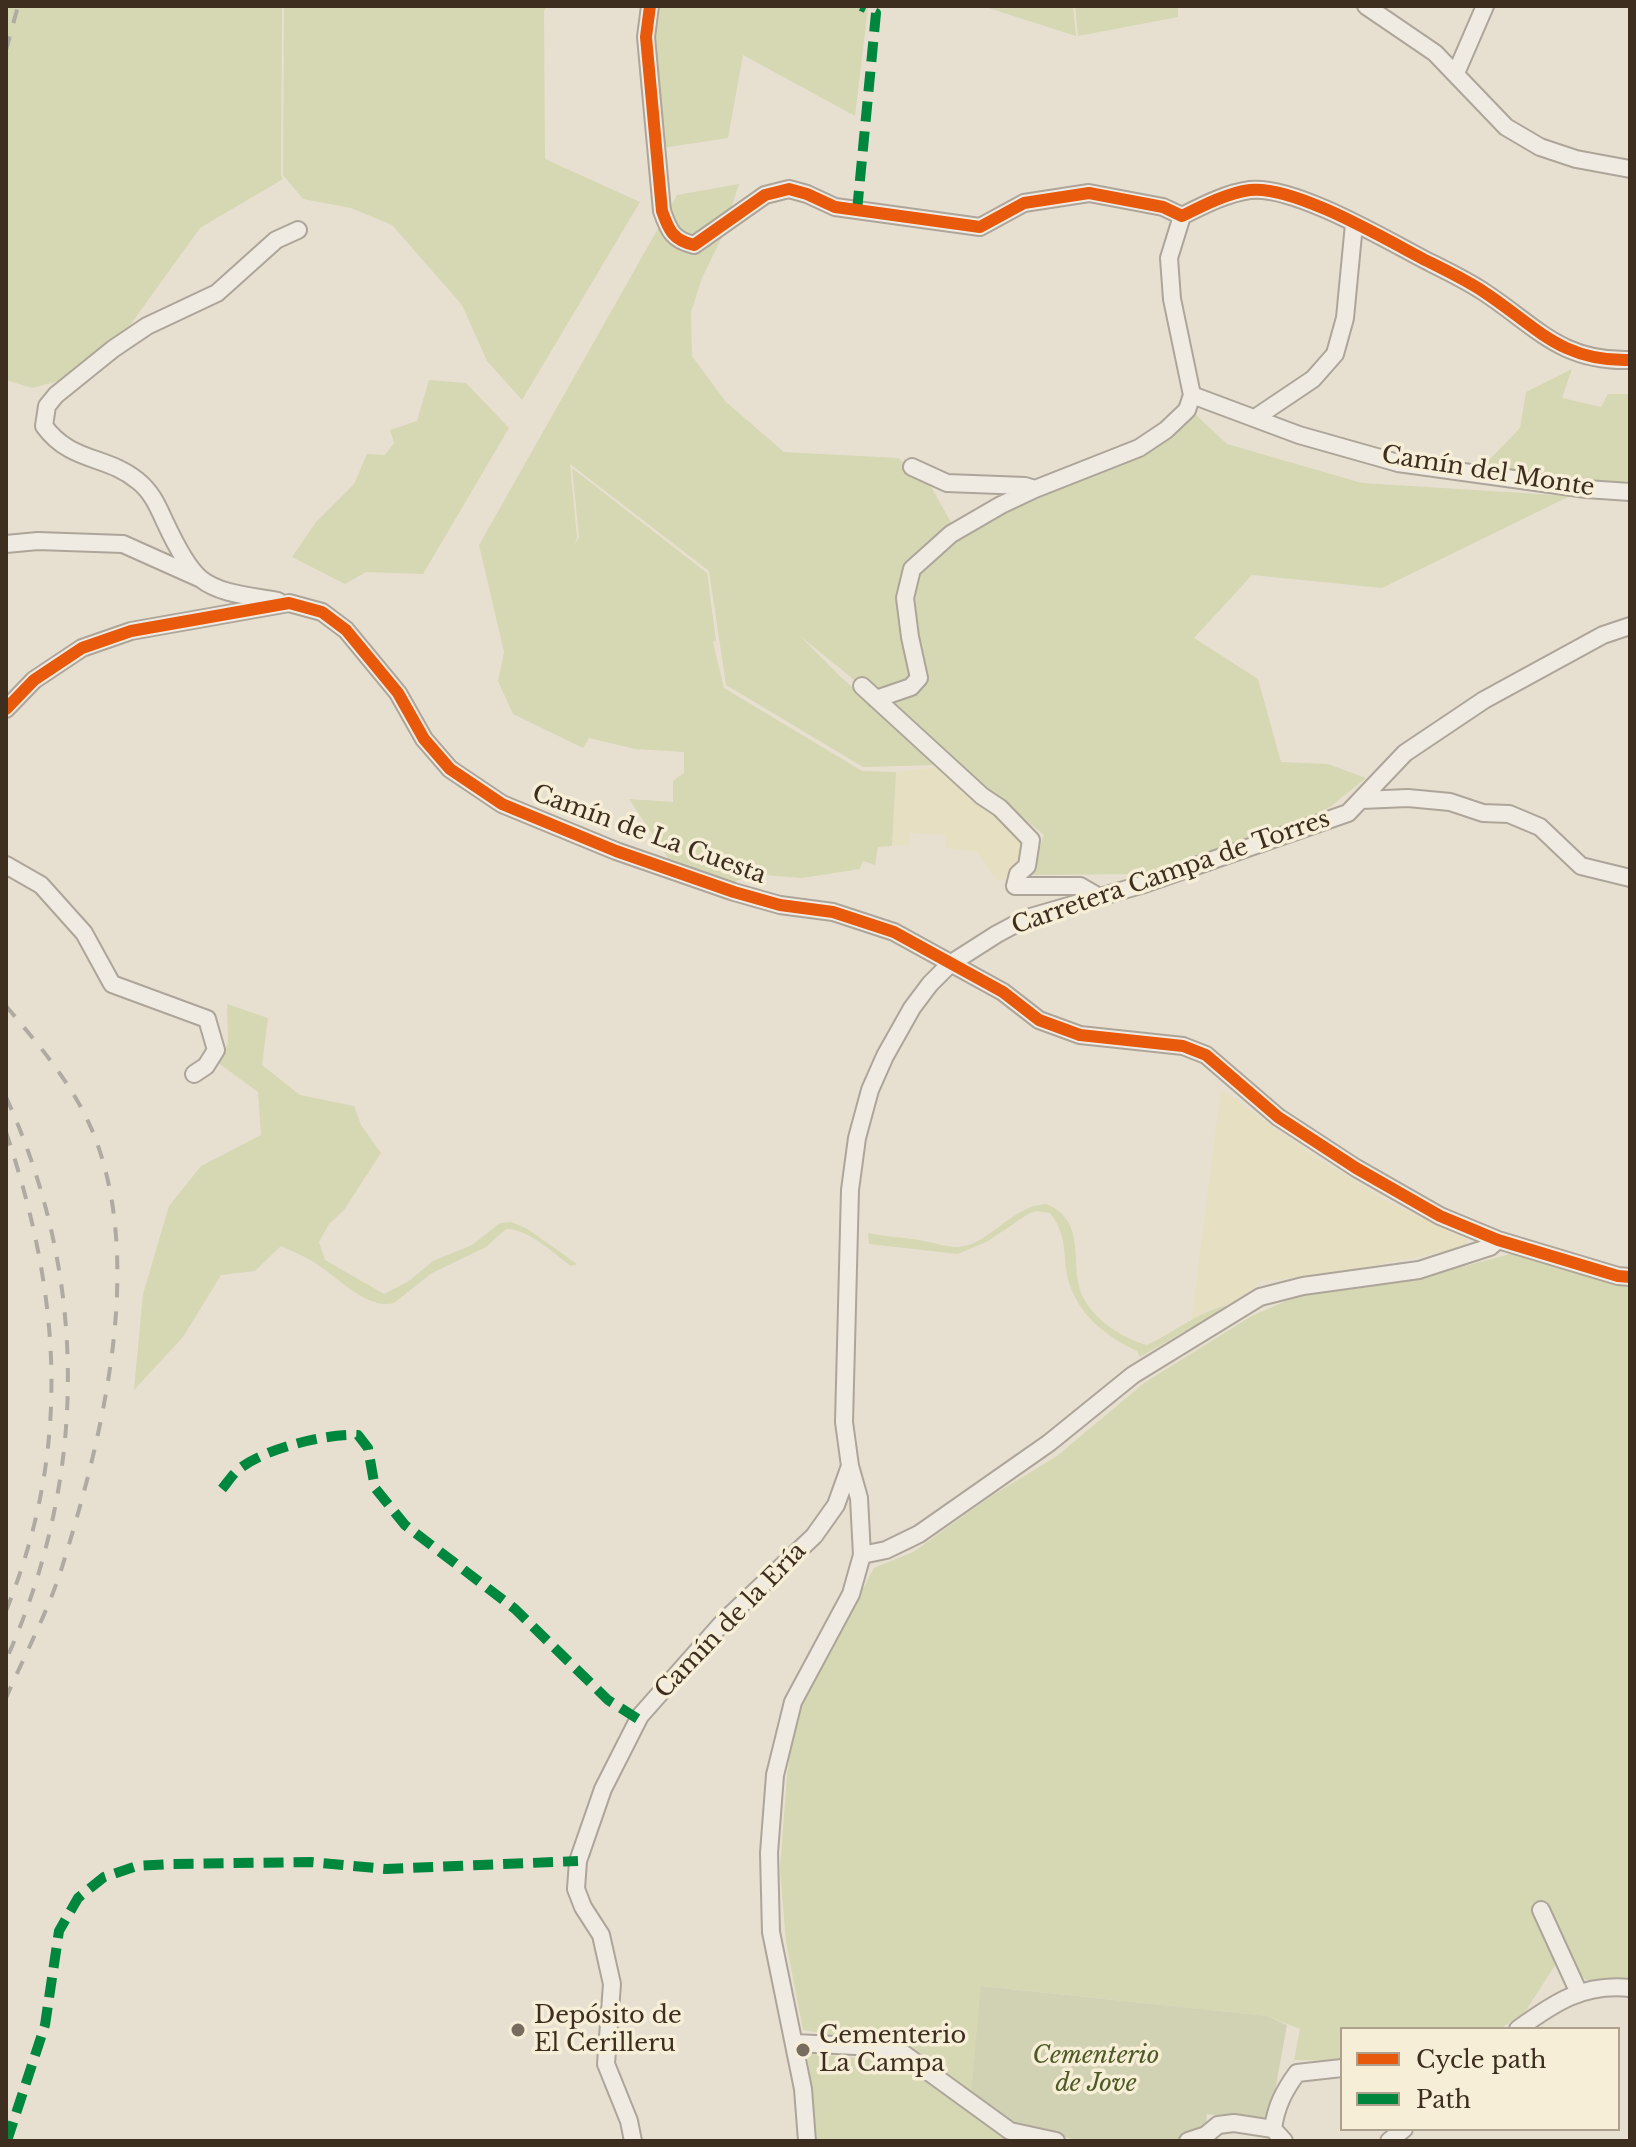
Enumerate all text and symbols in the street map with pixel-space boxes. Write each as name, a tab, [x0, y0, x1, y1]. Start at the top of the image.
street label: Camín del Monte	[1380, 441, 1596, 503]
street label: Camín de La Cuesta	[528, 779, 770, 891]
street label: Carretera Campa de Torres	[1008, 805, 1334, 941]
street label: Camín de la Ería	[649, 1537, 813, 1705]
place label: Depósito de El Cerilleru	[534, 2002, 682, 2058]
marker: Depósito de El Cerilleru	[509, 2021, 527, 2039]
place label: Cementerio La Campa	[819, 2022, 966, 2078]
legend	[1340, 2027, 1620, 2131]
marker: Cementerio La Campa	[794, 2041, 812, 2059]
park label: Cementerio de Jove	[1033, 2042, 1159, 2098]
text: Cycle path	[1416, 2045, 1547, 2074]
text: Path	[1416, 2085, 1471, 2114]

